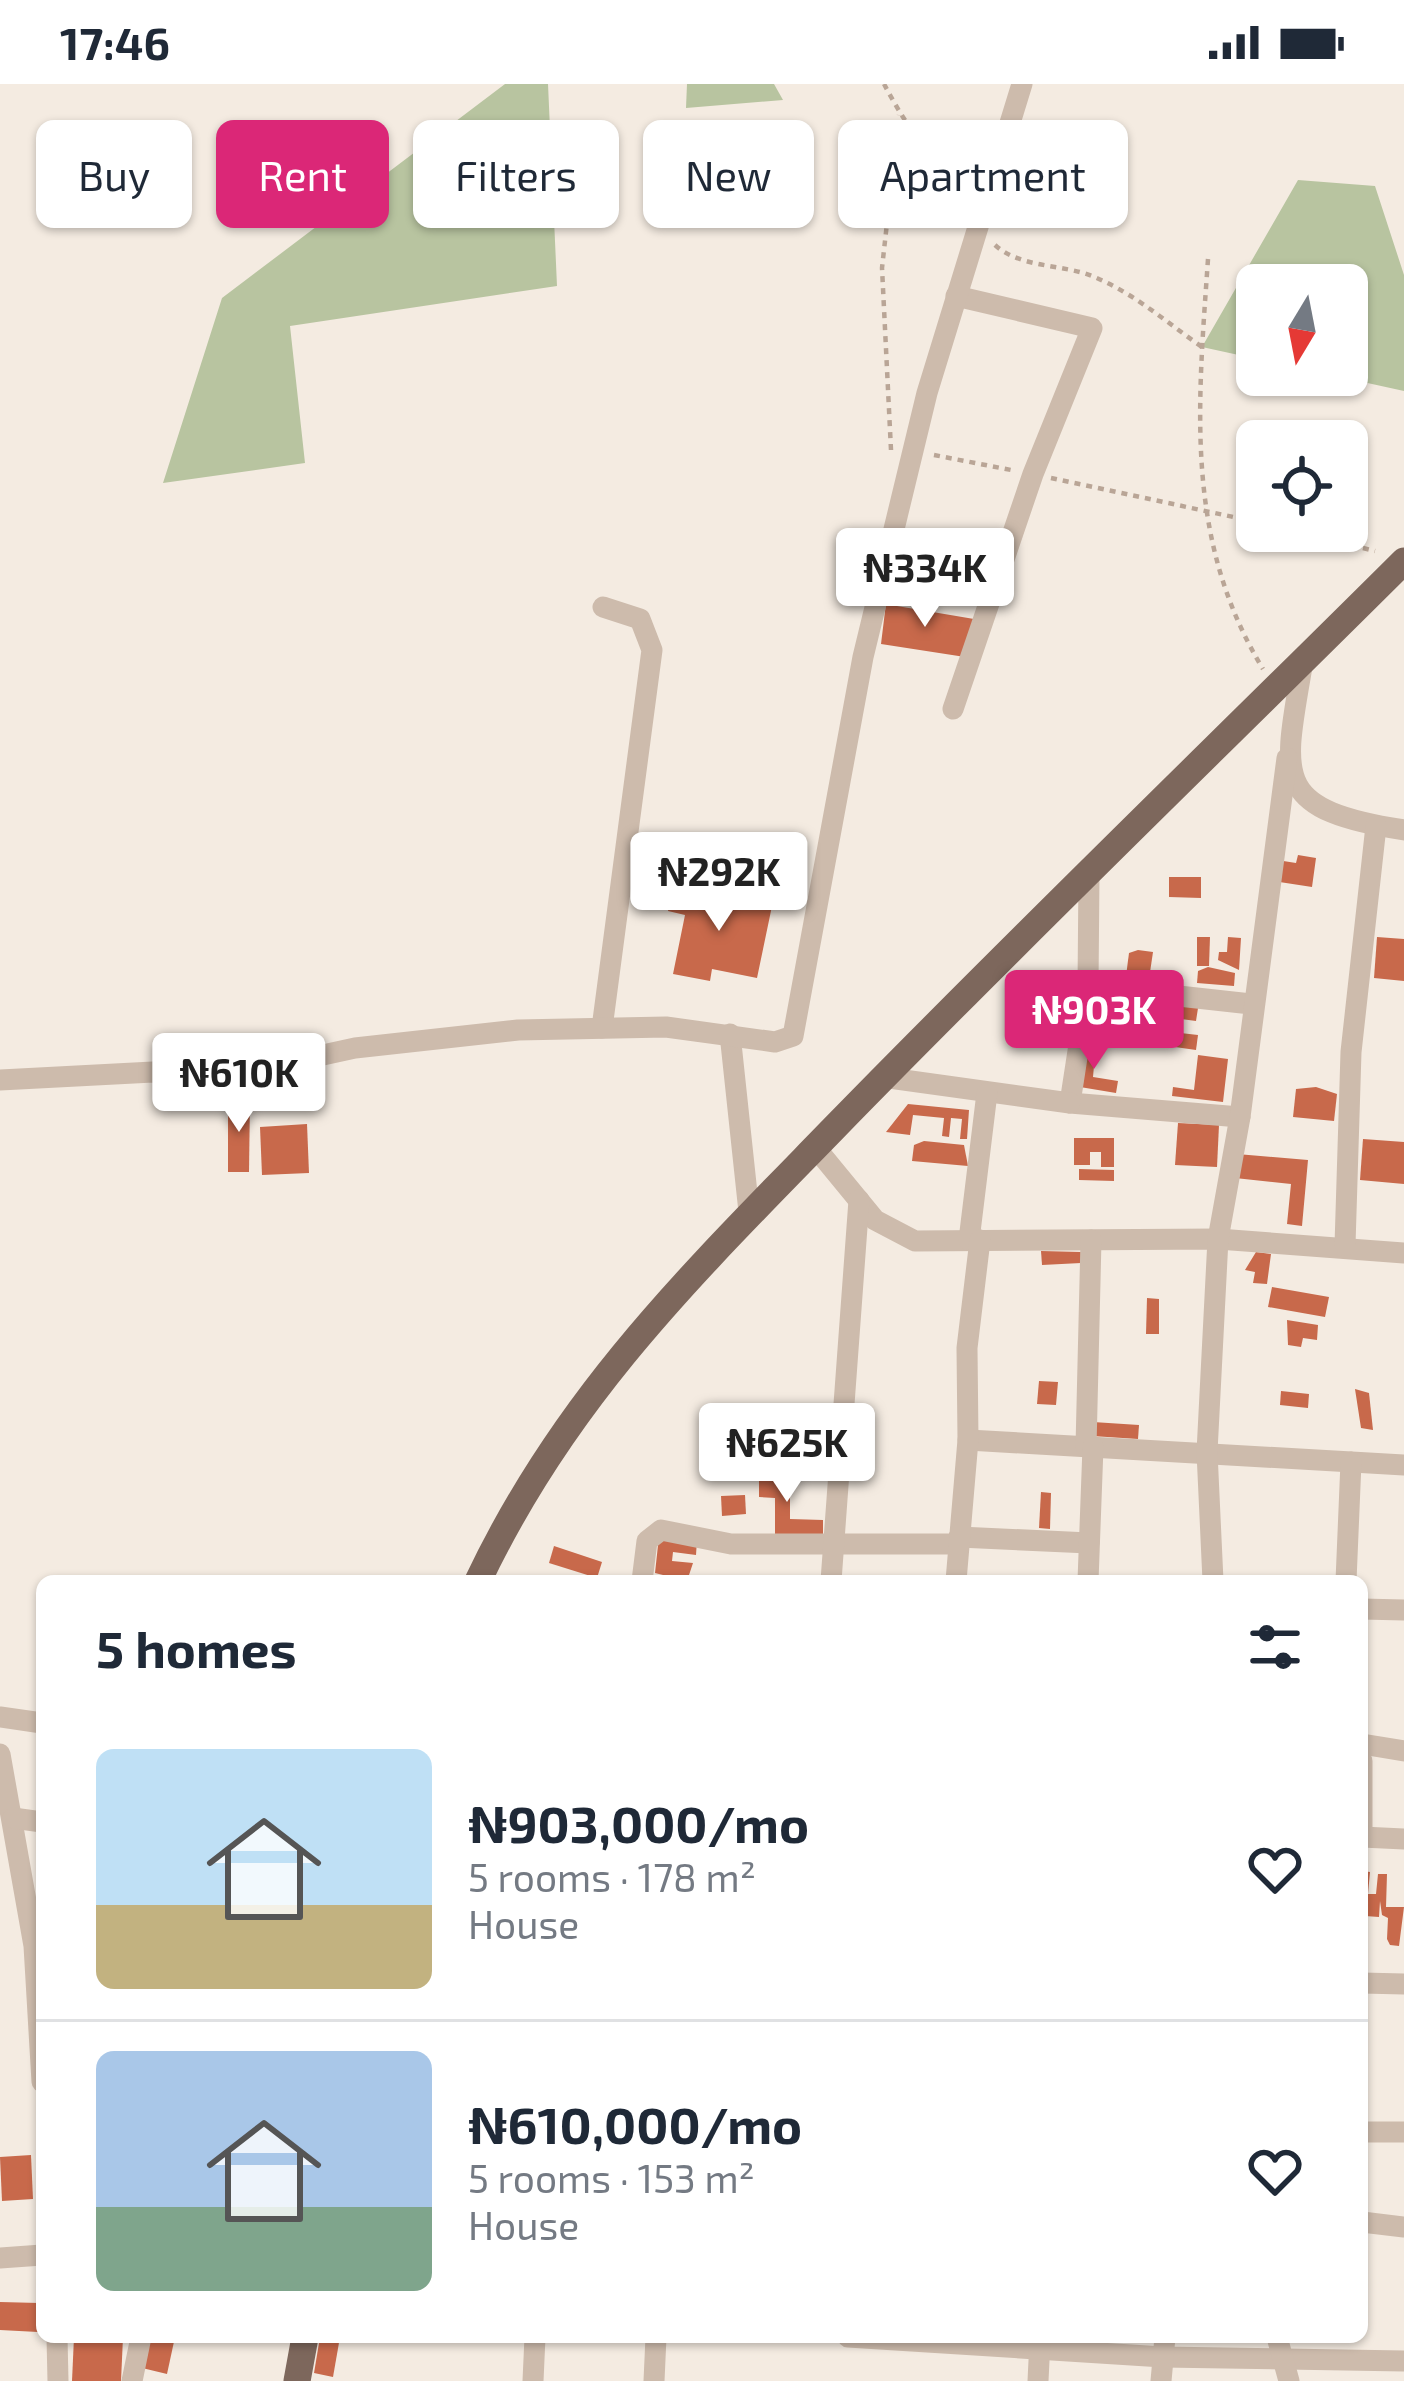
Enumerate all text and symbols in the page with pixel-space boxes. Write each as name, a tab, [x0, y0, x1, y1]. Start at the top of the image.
text: 17:46	[60, 15, 170, 69]
chip: Buy	[36, 120, 192, 228]
chip: Rent	[216, 120, 389, 228]
chip: Filters	[413, 120, 619, 228]
chip: New	[643, 120, 814, 228]
chip: Apartment	[838, 120, 1128, 228]
north arrow	[1236, 264, 1368, 396]
map controls	[1236, 264, 1368, 552]
button: locate	[1236, 420, 1368, 552]
pin: ₦334K	[841, 528, 1009, 630]
text: ₦334K	[863, 543, 987, 590]
pin: ₦292K	[635, 832, 803, 934]
text: ₦292K	[657, 847, 781, 894]
pin: ₦903K	[1010, 970, 1178, 1072]
text: ₦903K	[1032, 985, 1156, 1032]
pin: ₦610K	[155, 1033, 323, 1135]
text: ₦610K	[179, 1048, 299, 1095]
pin: ₦625K	[703, 1403, 871, 1505]
text: ₦625K	[726, 1418, 848, 1465]
icon: filters	[1242, 1614, 1308, 1680]
text: 5 homes	[96, 1617, 297, 1678]
text: ₦903,000/mo	[468, 1792, 809, 1853]
icon: home	[192, 1797, 336, 1941]
icon: heart	[1242, 1836, 1308, 1902]
text: 5 rooms · 178 m²	[468, 1853, 756, 1900]
text: House	[468, 1900, 579, 1947]
text: ₦610,000/mo	[468, 2093, 802, 2154]
icon: home	[192, 2099, 336, 2243]
icon: heart	[1242, 2138, 1308, 2204]
text: 5 rooms · 153 m²	[468, 2154, 755, 2201]
text: House	[468, 2201, 579, 2248]

